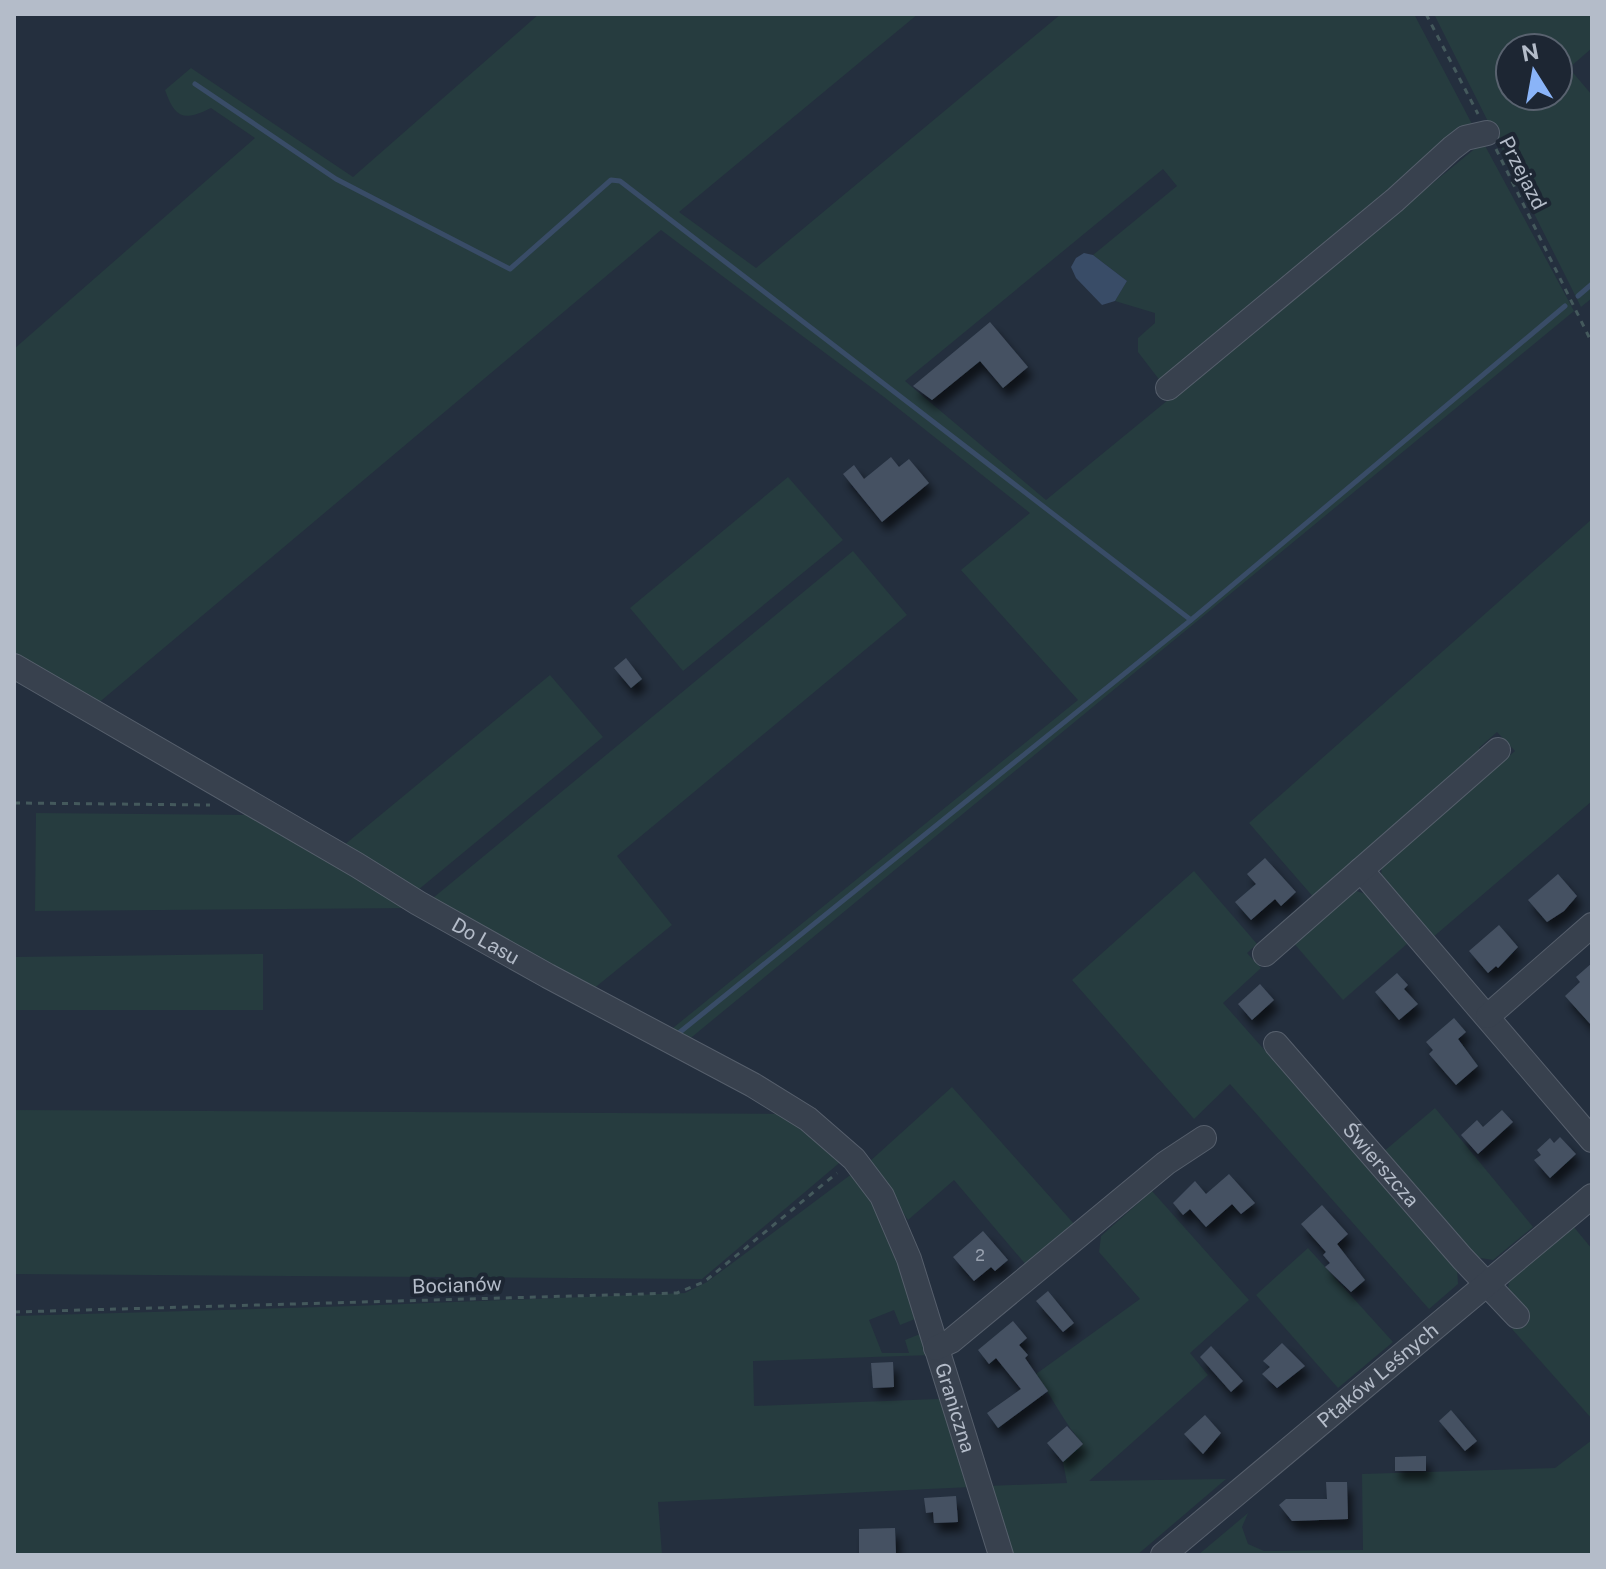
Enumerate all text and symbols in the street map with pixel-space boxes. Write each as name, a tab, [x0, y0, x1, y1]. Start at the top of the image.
north arrow	[1494, 32, 1574, 112]
text: N	[1519, 38, 1541, 67]
street label: Przejazd	[1494, 132, 1552, 214]
street label: Do Lasu	[448, 912, 524, 970]
street label: Świerszcza	[1338, 1117, 1424, 1212]
house number: 2	[975, 1246, 985, 1265]
street label: Bocianów	[412, 1271, 503, 1299]
street label: Ptaków Leśnych	[1312, 1318, 1443, 1433]
street label: Graniczna	[930, 1360, 980, 1455]

